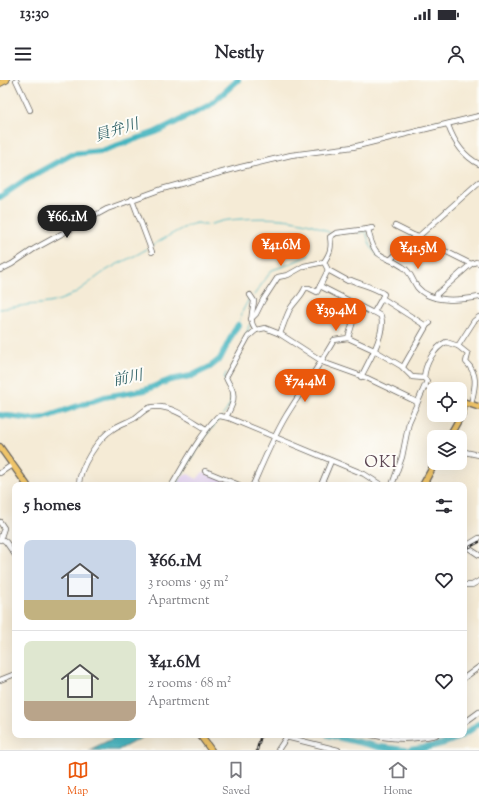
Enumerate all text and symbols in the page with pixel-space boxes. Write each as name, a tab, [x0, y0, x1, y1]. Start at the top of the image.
text: 13:30	[20, 4, 49, 25]
text: Nestly	[215, 41, 264, 67]
icon: menu	[12, 43, 34, 65]
icon: person	[445, 43, 467, 65]
water label: 員弁川	[92, 114, 143, 148]
pin: ¥66.1M	[34, 205, 100, 239]
text: ¥66.1M	[47, 209, 87, 227]
pin: ¥41.6M	[248, 233, 314, 267]
pin: ¥41.5M	[385, 236, 451, 270]
text: ¥41.6M	[261, 237, 301, 255]
text: ¥41.5M	[399, 240, 437, 258]
pin: ¥39.4M	[303, 298, 369, 332]
text: ¥39.4M	[315, 302, 357, 320]
water label: 前川	[111, 365, 147, 392]
pin: ¥74.4M	[272, 369, 338, 403]
text: ¥74.4M	[284, 373, 326, 391]
map controls	[427, 382, 467, 470]
button: locate	[427, 382, 467, 422]
button: layers	[427, 430, 467, 470]
district label: OKI	[364, 452, 398, 475]
text: 5 homes	[24, 494, 81, 518]
icon: filters	[433, 495, 455, 517]
text: ¥66.1M	[148, 550, 202, 574]
icon: home	[56, 556, 104, 604]
icon: heart	[433, 569, 455, 591]
text: 3 rooms · 95 m²	[148, 574, 229, 592]
text: Apartment	[148, 592, 209, 610]
text: ¥41.6M	[148, 651, 200, 675]
icon: home	[56, 657, 104, 705]
icon: heart	[433, 670, 455, 692]
text: 2 rooms · 68 m²	[148, 675, 232, 693]
text: Apartment	[148, 693, 209, 711]
tab: Map	[67, 759, 89, 799]
tab: Saved	[222, 759, 250, 799]
tab: Home	[383, 759, 412, 799]

